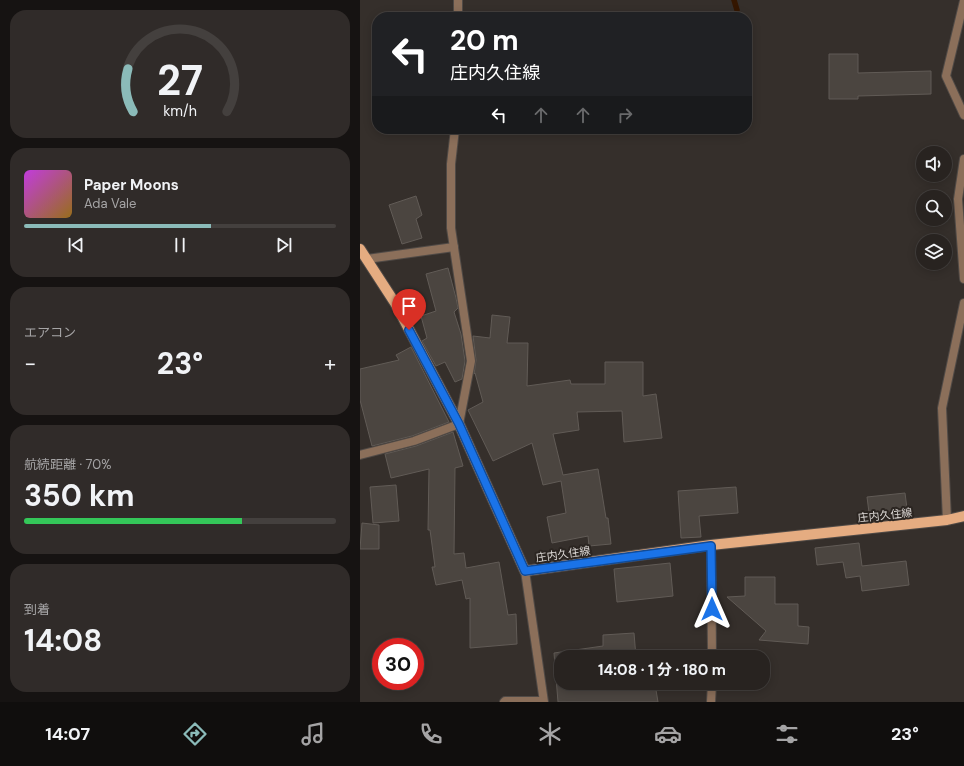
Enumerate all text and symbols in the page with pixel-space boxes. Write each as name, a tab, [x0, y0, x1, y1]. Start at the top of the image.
text: 20 m	[450, 22, 519, 59]
icon: left	[384, 28, 436, 80]
text: 27	[157, 54, 203, 108]
text: 庄内久住線	[450, 61, 540, 85]
text: km/h	[163, 102, 197, 120]
icon: left	[488, 104, 510, 126]
icon: ahead	[530, 104, 552, 126]
icon: ahead	[572, 104, 594, 126]
icon: right	[614, 104, 636, 126]
map controls	[916, 146, 952, 270]
button: sound	[916, 146, 952, 182]
text: Paper Moons	[84, 175, 179, 195]
button: search	[916, 190, 952, 226]
text: Ada Vale	[84, 195, 136, 212]
icon: previous	[65, 234, 87, 256]
icon: pause	[169, 234, 191, 256]
icon: next	[273, 234, 295, 256]
button: layers	[916, 234, 952, 270]
pin	[392, 289, 426, 330]
icon: arrive	[398, 295, 420, 317]
text: エアコン	[24, 324, 76, 341]
text: 23°	[157, 344, 203, 383]
text: −	[24, 349, 36, 378]
text: +	[324, 349, 336, 378]
text: 航続距離 · 70%	[24, 456, 111, 473]
text: 350 km	[24, 476, 135, 515]
street label: 庄内久住線	[857, 505, 913, 525]
street label: 庄内久住線	[535, 543, 591, 565]
position arrow	[691, 588, 733, 630]
text: 到着	[24, 601, 50, 618]
text: 14:08	[24, 621, 102, 660]
speed limit sign: 30	[372, 638, 424, 690]
text: 14:08 · 1 分 · 180 m	[598, 660, 726, 680]
icon: directions	[181, 720, 209, 748]
icon: music	[299, 720, 327, 748]
icon: phone	[417, 720, 445, 748]
icon: climate	[536, 720, 564, 748]
icon: car	[654, 720, 682, 748]
icon: filters	[773, 720, 801, 748]
text: 14:07	[45, 722, 90, 746]
text: 23°	[891, 722, 919, 746]

